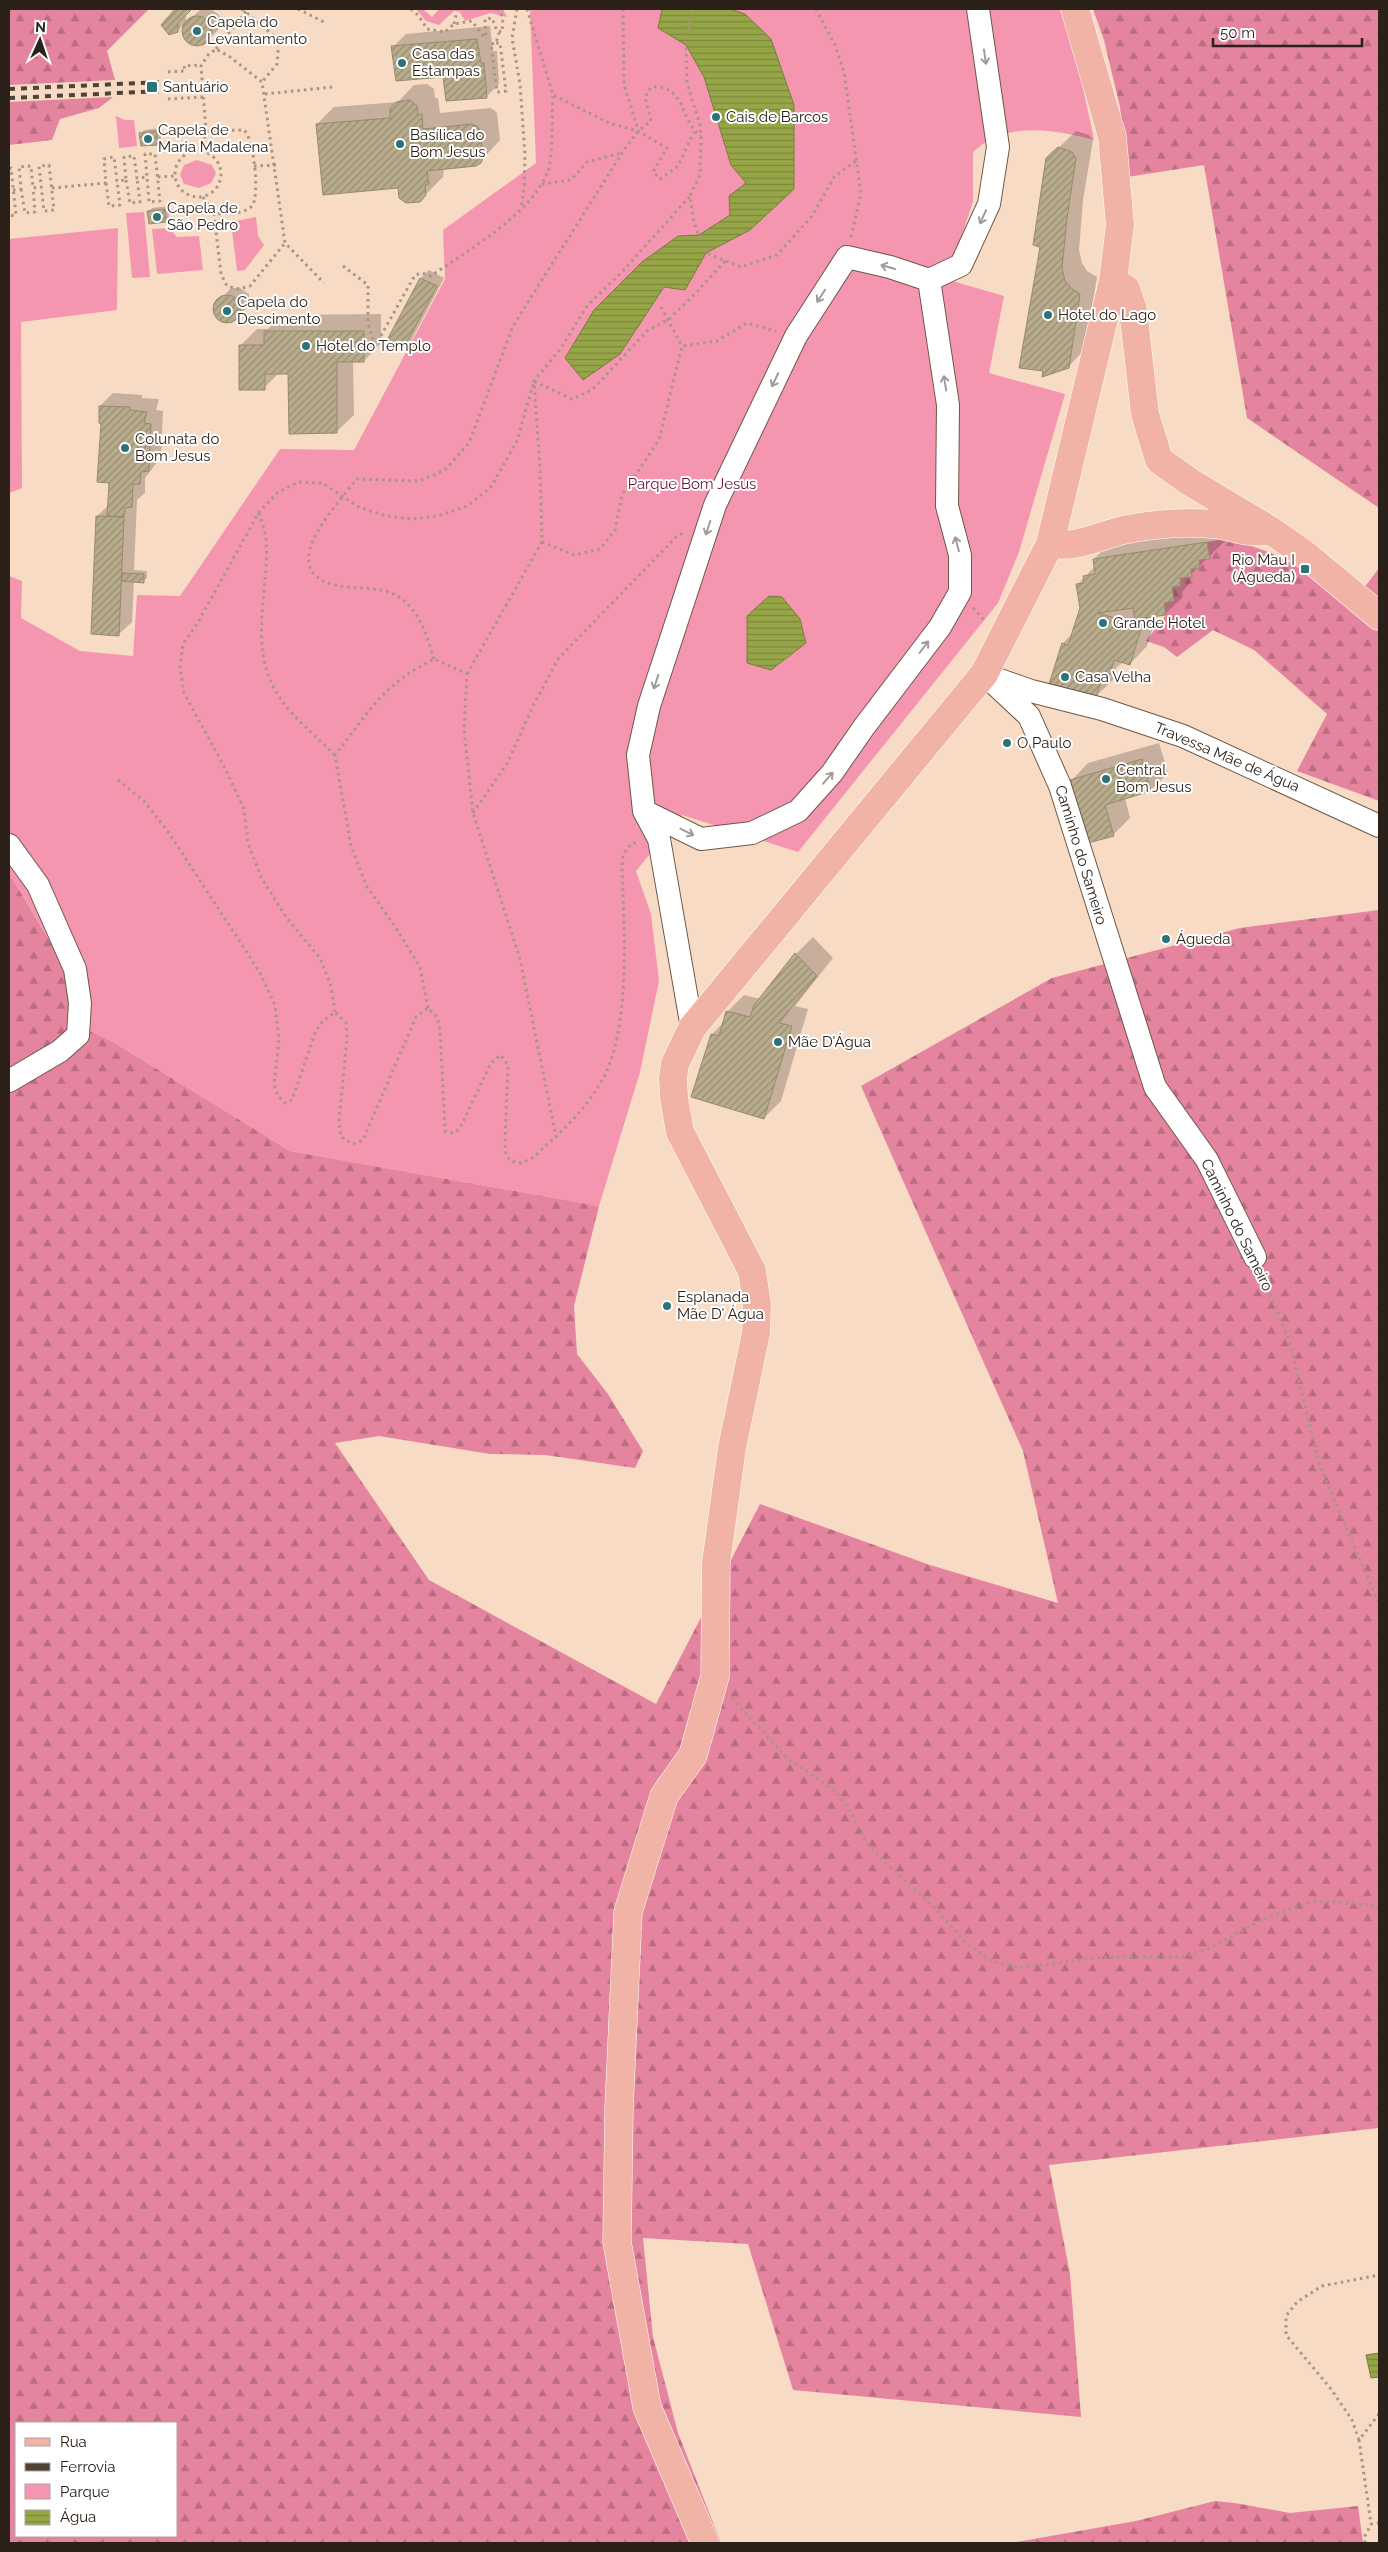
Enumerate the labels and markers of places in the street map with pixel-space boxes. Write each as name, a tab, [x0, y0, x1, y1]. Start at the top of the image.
place label: Capela do Levantamento	[207, 13, 307, 48]
marker: Capela do Levantamento	[191, 25, 203, 37]
place label: Casa das Estampas	[412, 45, 480, 80]
marker: Casa das Estampas	[396, 57, 408, 69]
place label: Santuário	[163, 78, 229, 96]
marker: Santuário	[145, 80, 159, 94]
place label: Cais de Barcos	[726, 108, 828, 126]
marker: Cais de Barcos	[710, 111, 722, 123]
place label: Capela de Maria Madalena	[158, 121, 268, 156]
place label: Basílica do Bom Jesus	[410, 126, 485, 161]
marker: Capela de Maria Madalena	[142, 133, 154, 145]
marker: Basílica do Bom Jesus	[394, 138, 406, 150]
place label: Capela de São Pedro	[167, 199, 238, 234]
marker: Capela de São Pedro	[151, 211, 163, 223]
place label: Capela do Descimento	[237, 293, 320, 328]
marker: Capela do Descimento	[221, 305, 233, 317]
place label: Hotel do Lago	[1058, 306, 1156, 324]
marker: Hotel do Lago	[1042, 309, 1054, 321]
place label: Hotel do Templo	[316, 337, 431, 355]
marker: Hotel do Templo	[300, 340, 312, 352]
place label: Colunata do Bom Jesus	[135, 430, 219, 465]
marker: Colunata do Bom Jesus	[119, 442, 131, 454]
place label: Rio Mau I (Águeda)	[1232, 551, 1295, 586]
marker: Rio Mau I (Águeda)	[1299, 563, 1311, 575]
place label: Grande Hotel	[1113, 614, 1206, 632]
marker: Grande Hotel	[1097, 617, 1109, 629]
place label: Casa Velha	[1075, 668, 1151, 686]
marker: Casa Velha	[1059, 671, 1071, 683]
place label: O Paulo	[1017, 734, 1071, 752]
marker: O Paulo	[1001, 737, 1013, 749]
place label: Central Bom Jesus	[1116, 761, 1191, 796]
marker: Central Bom Jesus	[1100, 773, 1112, 785]
place label: Águeda	[1176, 930, 1230, 948]
marker: Águeda	[1160, 933, 1172, 945]
place label: Mãe D'Água	[788, 1033, 871, 1051]
marker: Mãe D'Água	[772, 1036, 784, 1048]
place label: Esplanada Mãe D' Água	[677, 1288, 764, 1323]
marker: Esplanada Mãe D' Água	[661, 1300, 673, 1312]

